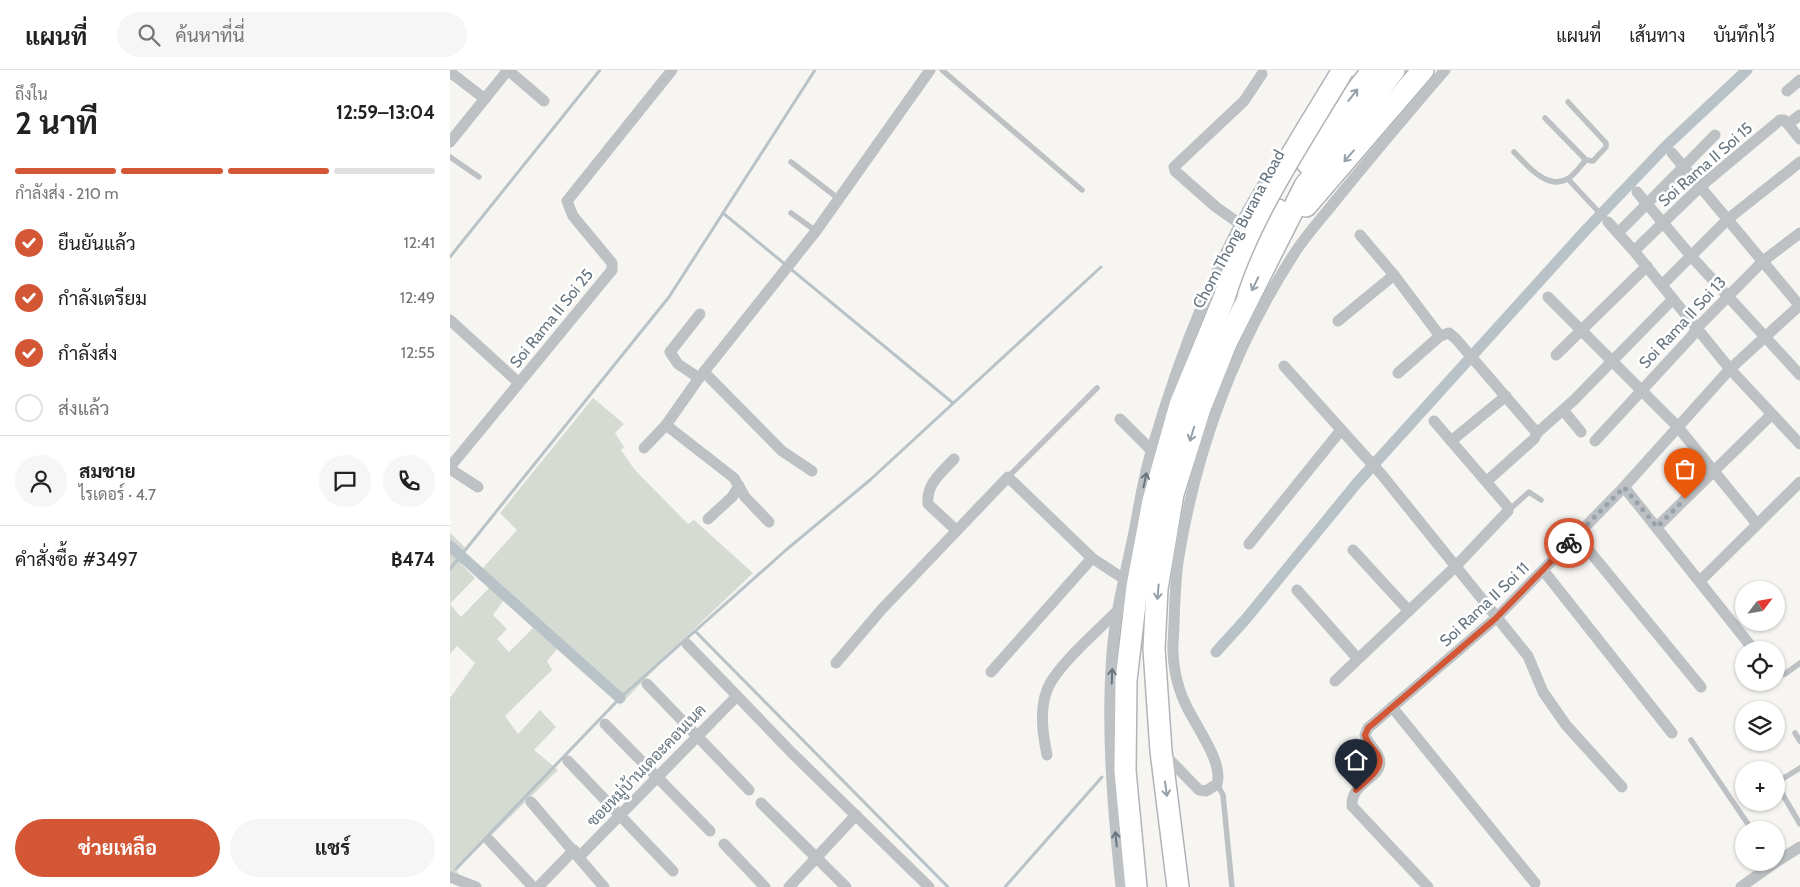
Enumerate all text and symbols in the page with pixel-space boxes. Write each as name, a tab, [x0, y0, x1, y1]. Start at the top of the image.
search box	[117, 12, 467, 57]
icon: search	[135, 21, 163, 49]
text: แผนที่	[25, 22, 87, 51]
text: ค้นหาที่นี่	[175, 24, 245, 47]
text: แผนที่	[1556, 25, 1601, 47]
text: เส้นทาง	[1629, 25, 1685, 47]
text: บันทึกไว้	[1713, 25, 1775, 47]
text: ถึงใน	[15, 85, 48, 104]
one-way arrow	[1348, 89, 1359, 102]
text: 12:59–13:04	[336, 101, 435, 124]
text: 2 นาที	[15, 103, 98, 142]
street label: Soi Rama II Soi 15	[1654, 118, 1756, 210]
street label: Chom Thong Burana Road	[1189, 147, 1288, 312]
one-way arrow	[1344, 149, 1355, 162]
text: กำลังส่ง · 210 m	[15, 184, 118, 203]
icon: check	[15, 229, 43, 257]
text: ยืนยันแล้ว	[58, 232, 136, 255]
text: 12:41	[404, 233, 435, 252]
street label: Soi Rama II Soi 25	[506, 265, 597, 372]
street label: Soi Rama II Soi 13	[1635, 273, 1730, 372]
one-way arrow	[1250, 277, 1260, 292]
icon: check	[15, 284, 43, 312]
text: กำลังเตรียม	[58, 287, 147, 310]
text: 12:49	[400, 288, 435, 307]
icon: check	[15, 339, 43, 367]
text: กำลังส่ง	[58, 342, 117, 365]
text: 12:55	[401, 343, 435, 362]
text: ส่งแล้ว	[58, 397, 109, 420]
one-way arrow	[1187, 425, 1196, 441]
pin	[1664, 448, 1706, 499]
button: person	[15, 455, 67, 507]
button: chat	[319, 455, 371, 507]
button: phone	[383, 455, 435, 507]
icon: bag	[1671, 455, 1699, 483]
text: สมชาย	[79, 460, 136, 483]
one-way arrow	[1141, 472, 1150, 488]
text: ไรเดอร์ · 4.7	[79, 485, 156, 504]
courier	[1544, 518, 1594, 568]
icon: bike	[1555, 529, 1583, 557]
text: คำสั่งซื้อ #3497	[15, 548, 137, 571]
text: ฿474	[391, 548, 435, 571]
street label: Soi Rama II Soi 11	[1436, 558, 1533, 651]
north arrow	[1735, 581, 1785, 631]
map controls	[1735, 581, 1785, 871]
one-way arrow	[1153, 584, 1162, 600]
button: locate	[1735, 641, 1785, 691]
one-way arrow	[1107, 668, 1116, 684]
street label: ซอยหมู่บ้านเดอะคอนเนค	[582, 699, 711, 832]
button: layers	[1735, 701, 1785, 751]
pin	[1335, 739, 1377, 790]
icon: home	[1342, 746, 1370, 774]
button: +	[1735, 761, 1785, 811]
one-way arrow	[1161, 781, 1171, 797]
button: ช่วยเหลือ	[15, 819, 220, 877]
button: แชร์	[230, 819, 435, 877]
button: −	[1735, 821, 1785, 871]
one-way arrow	[1111, 831, 1121, 847]

